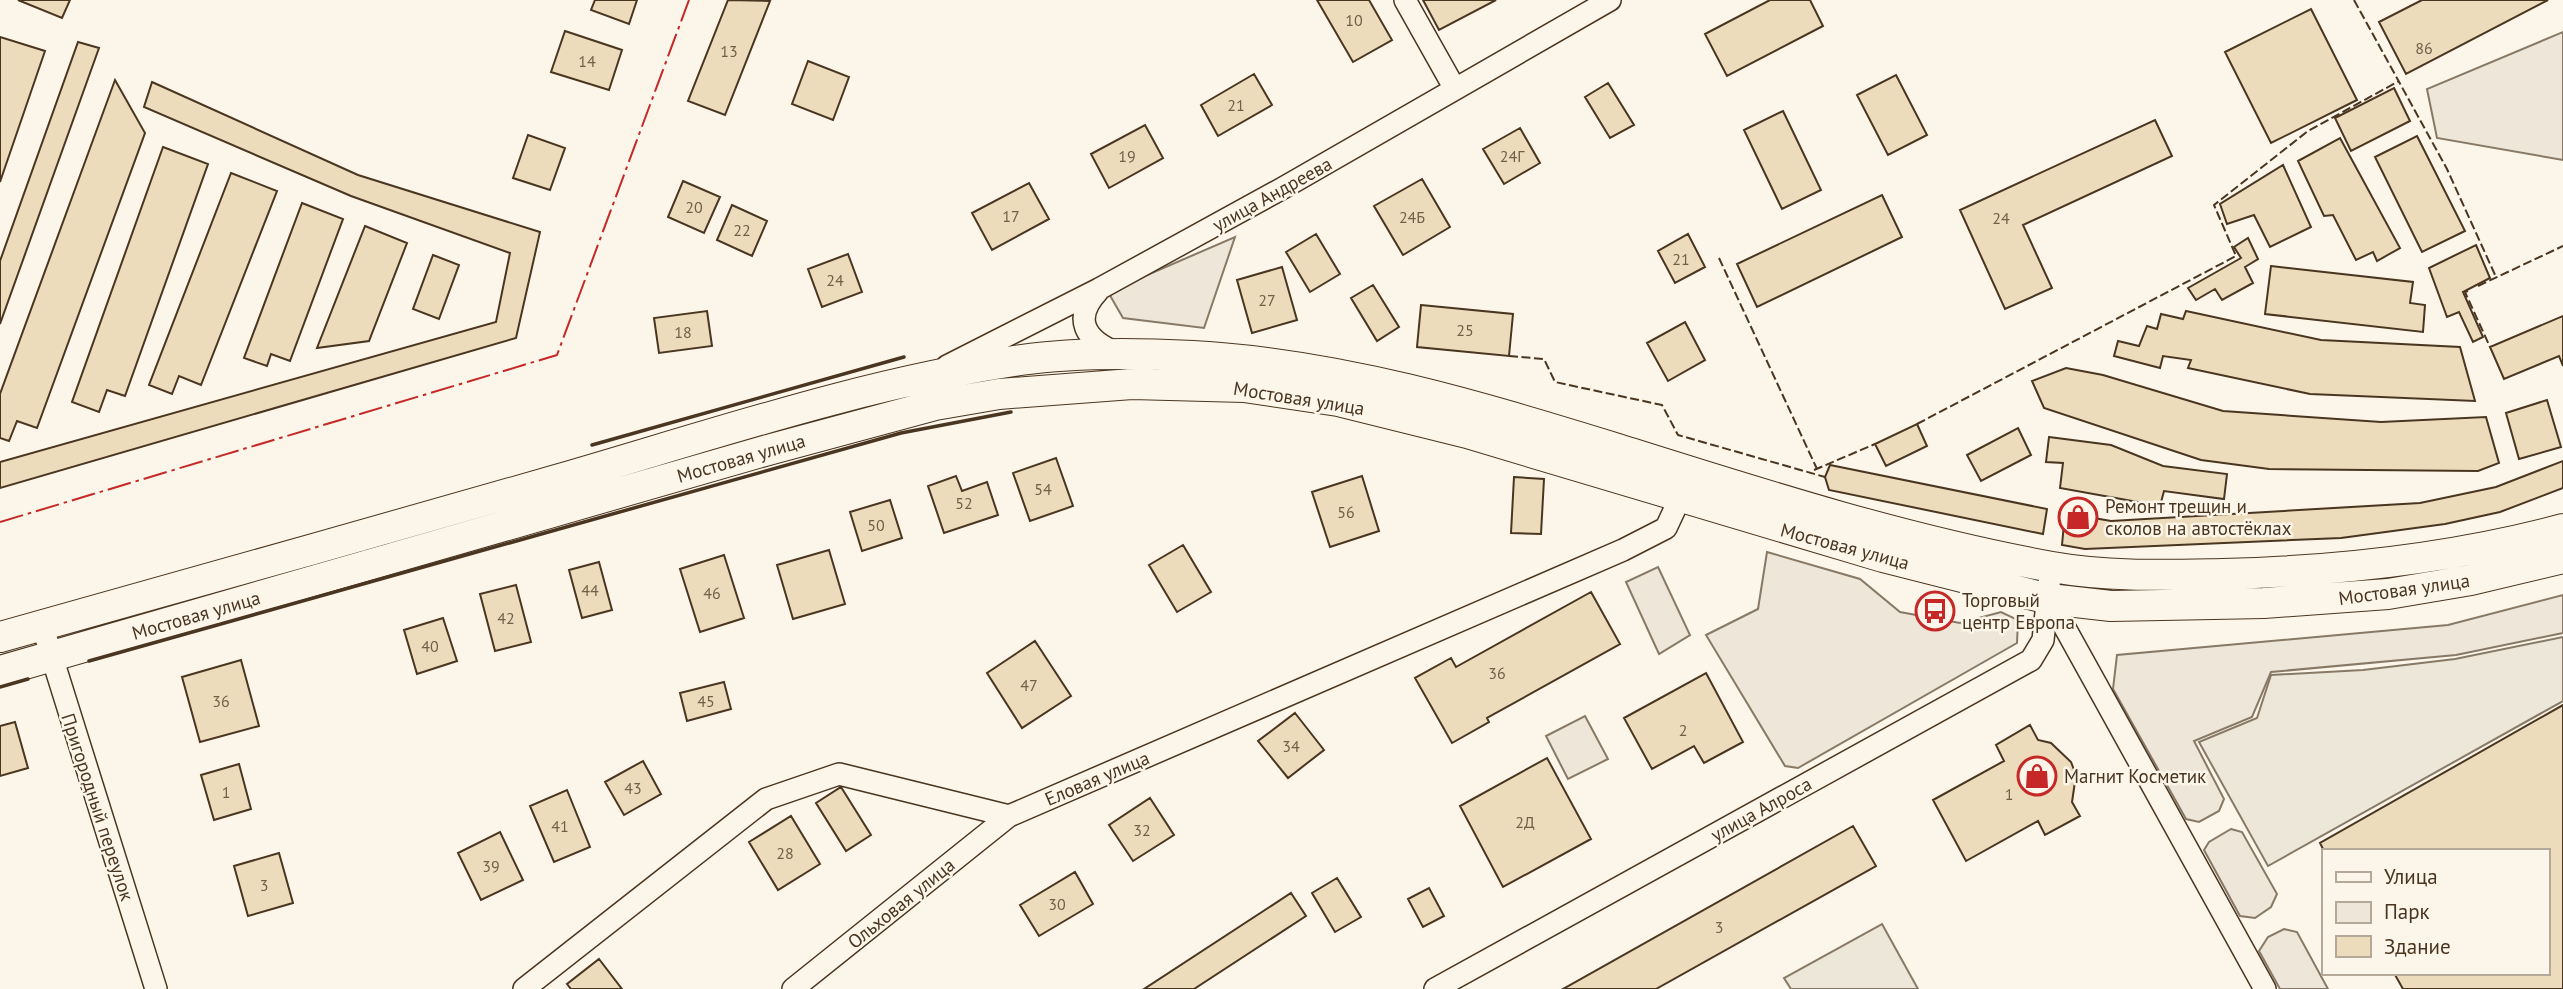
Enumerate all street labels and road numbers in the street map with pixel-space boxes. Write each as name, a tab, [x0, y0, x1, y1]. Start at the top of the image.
street label: улица Андреева	[1208, 151, 1336, 237]
street label: Мостовая улица	[1232, 376, 1366, 420]
street label: Мостовая улица	[674, 428, 808, 488]
street label: Мостовая улица	[1778, 517, 1912, 575]
street label: Мостовая улица	[2337, 568, 2471, 610]
street label: Мостовая улица	[129, 585, 263, 645]
street label: Пригородный переулок	[56, 710, 140, 904]
street label: Еловая улица	[1041, 745, 1153, 811]
street label: улица Алроса	[1706, 771, 1816, 847]
street label: Ольховая улица	[843, 852, 959, 954]

